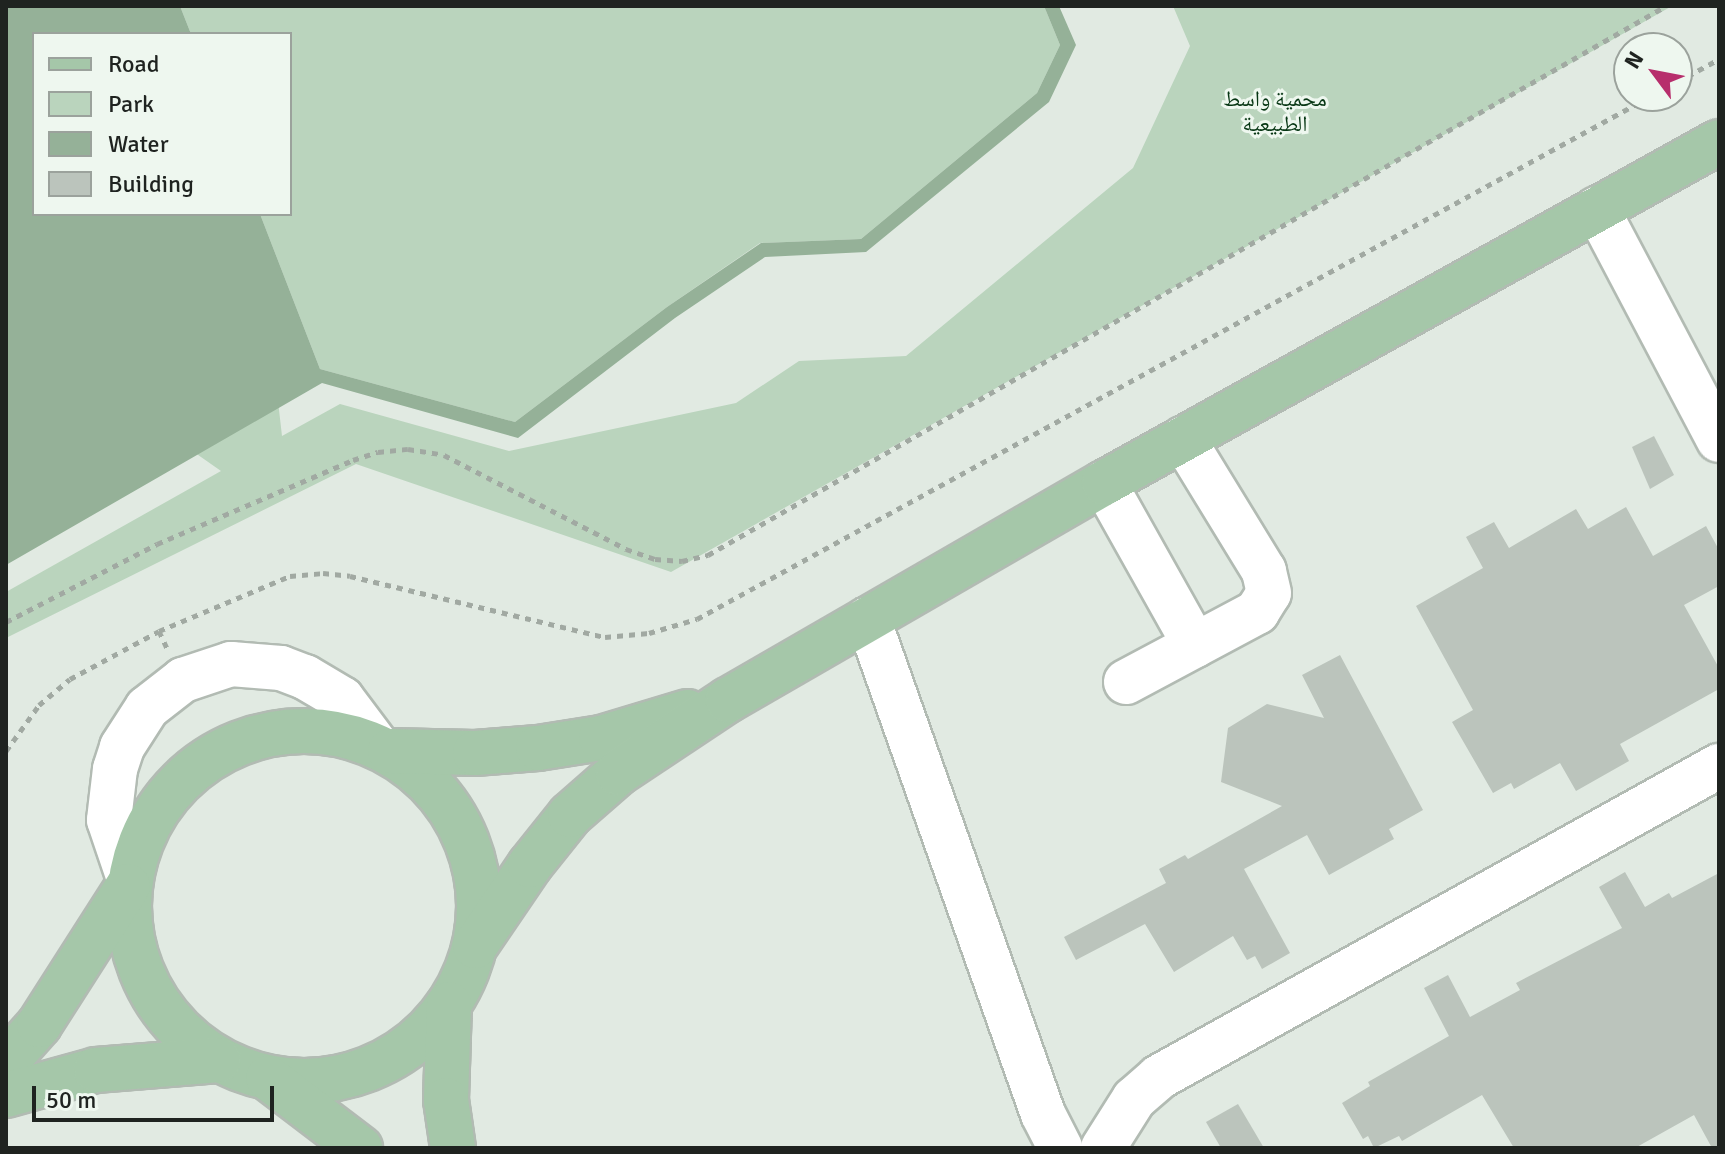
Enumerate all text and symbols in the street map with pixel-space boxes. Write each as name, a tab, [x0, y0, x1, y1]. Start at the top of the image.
legend	[32, 32, 292, 216]
north arrow	[1613, 32, 1693, 112]
text: N	[1618, 46, 1649, 74]
text: Road	[108, 49, 159, 79]
park label: محمية واسط الطبيعية	[1223, 85, 1327, 136]
text: Park	[108, 89, 154, 119]
text: Water	[108, 129, 168, 159]
text: Building	[108, 169, 194, 199]
scale bar	[36, 1070, 278, 1120]
text: 50 m	[46, 1085, 96, 1115]

